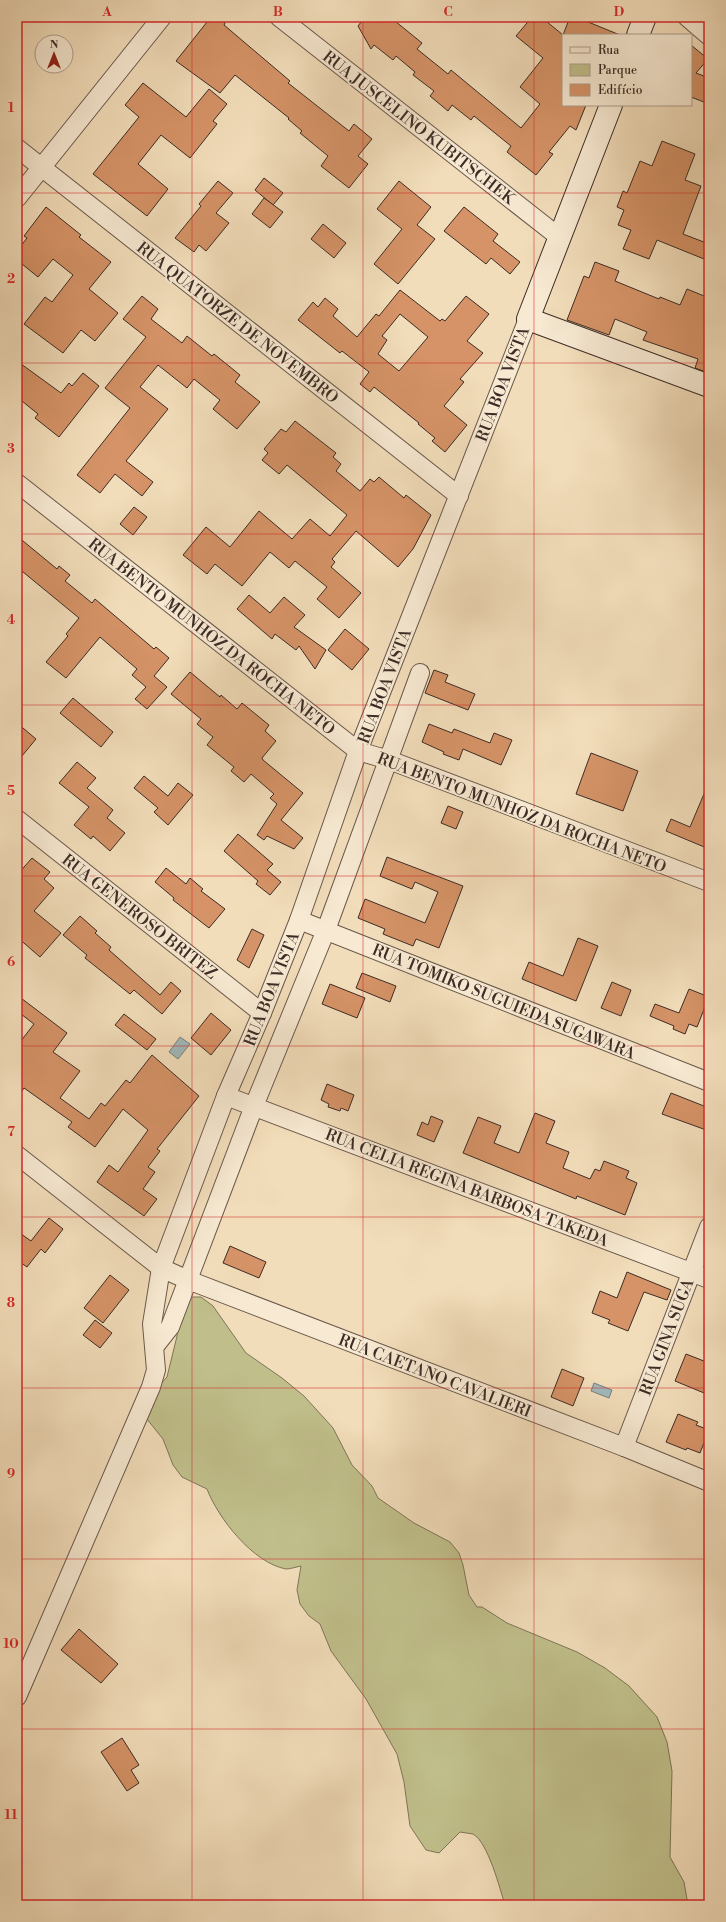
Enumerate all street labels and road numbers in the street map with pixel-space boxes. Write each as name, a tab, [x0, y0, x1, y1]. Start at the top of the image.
street label: RUA JUSCELINO KUBITSCHEK	[318, 47, 519, 210]
street label: RUA QUATORZE DE NOVEMBRO	[132, 238, 342, 408]
street label: RUA BOA VISTA	[472, 323, 534, 445]
street label: RUA BENTO MUNHOZ DA ROCHA NETO	[84, 534, 339, 740]
street label: RUA BOA VISTA	[354, 625, 416, 747]
street label: RUA BENTO MUNHOZ DA ROCHA NETO	[374, 748, 669, 877]
street label: RUA GENEROSO BRITEZ	[58, 850, 221, 984]
street label: RUA BOA VISTA	[240, 928, 304, 1049]
street label: RUA TOMIKO SUGUIEDA SUGAWARA	[369, 940, 639, 1064]
street label: RUA CELIA REGINA BARBOSA TAKEDA	[322, 1124, 612, 1252]
street label: RUA GINA SUGA	[636, 1275, 699, 1398]
street label: RUA CAETANO CAVALIERI	[335, 1330, 534, 1422]

